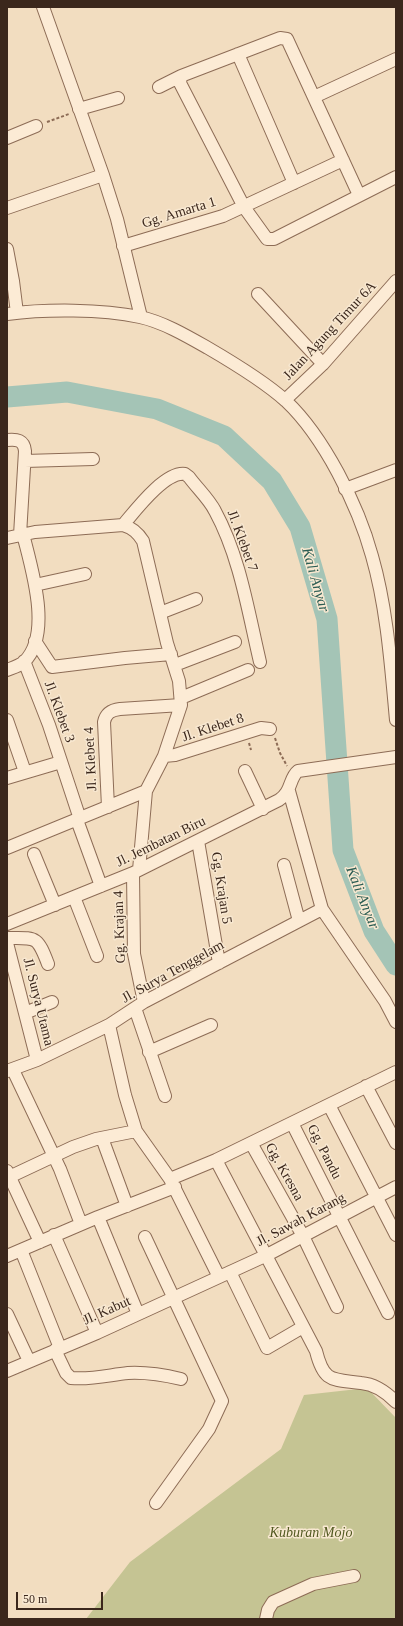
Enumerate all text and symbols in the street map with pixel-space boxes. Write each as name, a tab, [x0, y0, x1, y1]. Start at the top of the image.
street label: Gg. Amarta 1	[140, 194, 218, 232]
street label: Jalan Agung Timur 6A	[280, 278, 380, 384]
street label: Jl. Klebet 7	[223, 508, 261, 574]
water label: Kali Anyar	[297, 546, 333, 614]
street label: Jl. Klebet 3	[40, 679, 78, 745]
street label: Jl. Klebet 8	[180, 710, 246, 746]
street label: Jl. Klebet 4	[81, 727, 101, 791]
street label: Jl. Jembatan Biru	[113, 813, 209, 871]
street label: Gg. Krajan 5	[207, 851, 235, 925]
water label: Kali Anyar	[341, 864, 383, 932]
street label: Gg. Krajan 4	[110, 890, 130, 964]
street label: Jl. Surya Tenggelam	[119, 937, 227, 1007]
street label: Jl. Surya Utama	[19, 956, 57, 1048]
street label: Gg. Pandu	[303, 1122, 345, 1182]
street label: Gg. Kresna	[261, 1140, 307, 1204]
street label: Jl. Sawah Karang	[254, 1189, 348, 1251]
street label: Jl. Kabut	[80, 1293, 134, 1329]
park label: Kuburan Mojo	[270, 1525, 352, 1541]
scale bar	[18, 1584, 105, 1610]
text: 50 m	[23, 1592, 47, 1606]

